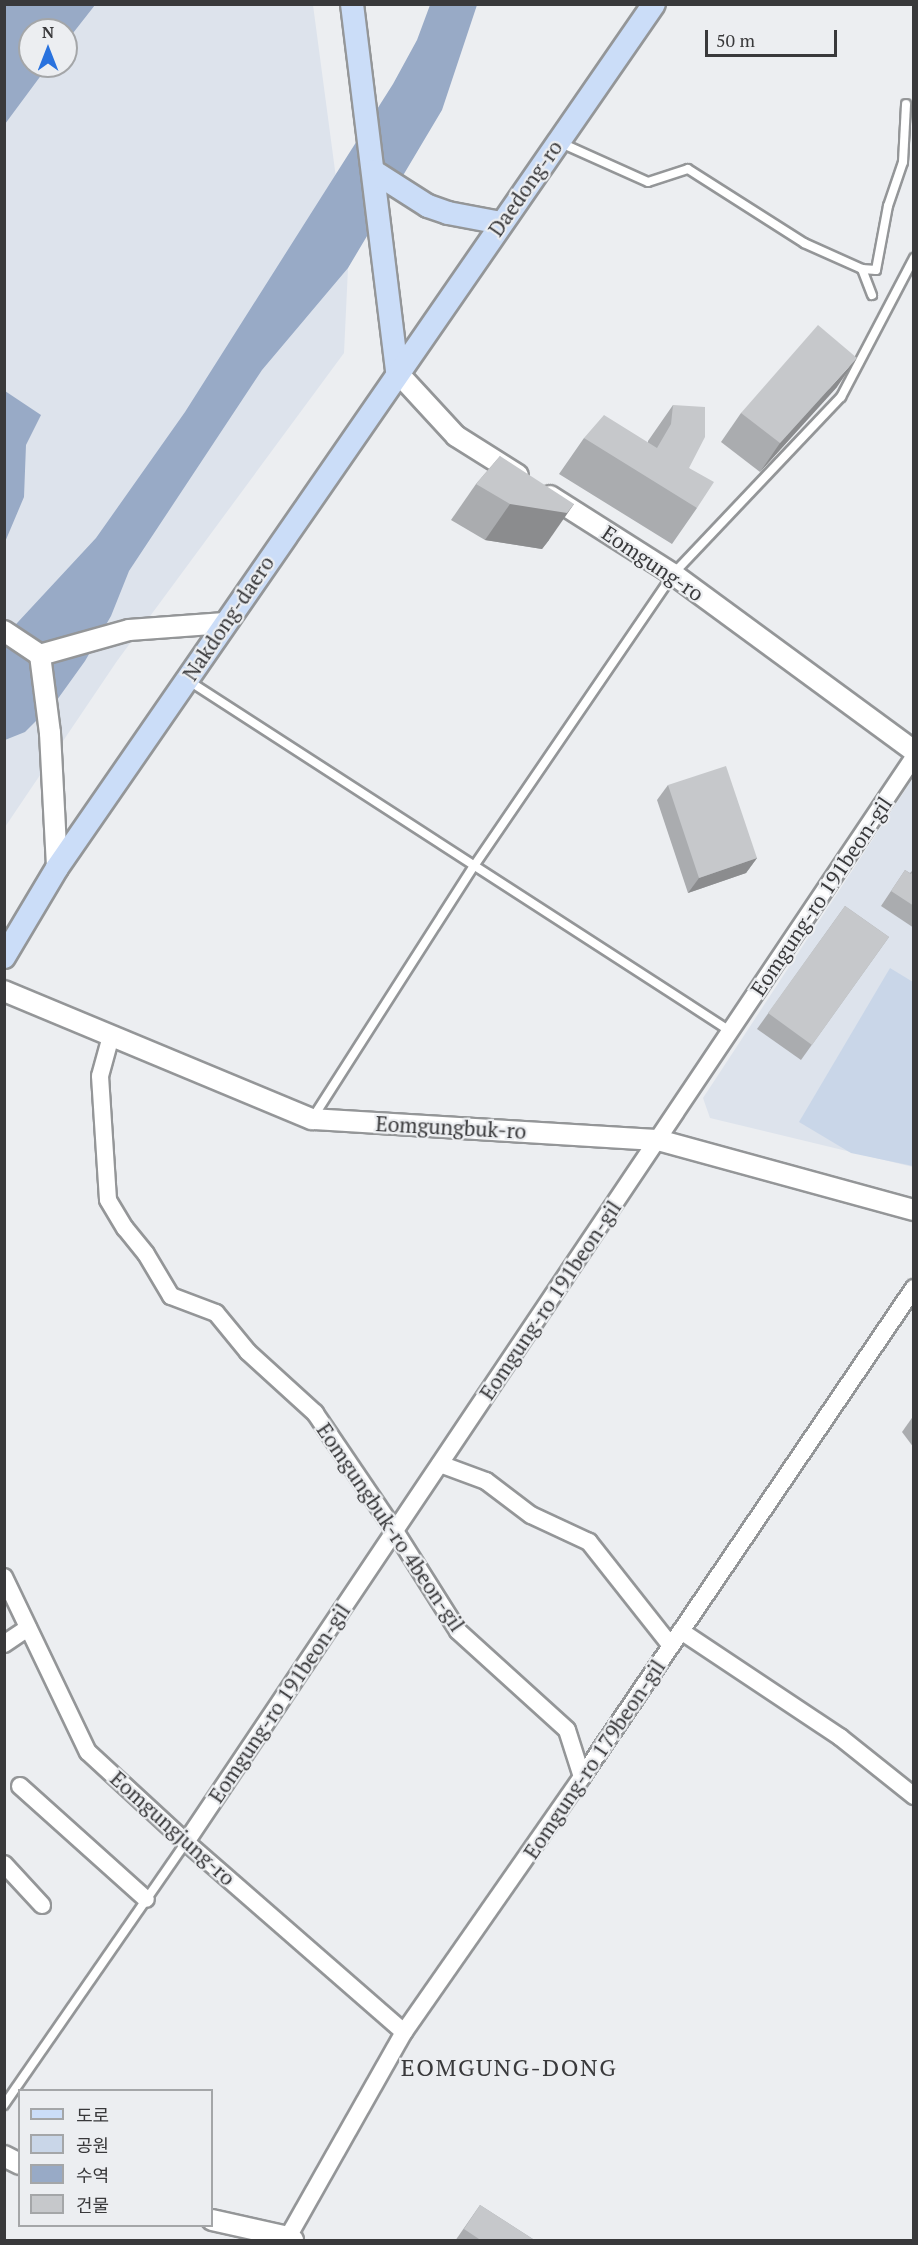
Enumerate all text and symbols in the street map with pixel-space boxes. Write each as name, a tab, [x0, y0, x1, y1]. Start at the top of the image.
north arrow	[18, 18, 78, 78]
scale bar	[708, 18, 840, 56]
text: N	[42, 21, 54, 43]
text: 50 m	[716, 28, 755, 52]
street label: Daedong-ro	[483, 135, 567, 241]
street label: Eomgung-ro	[597, 520, 709, 606]
street label: Nakdong-daero	[177, 551, 279, 685]
street label: Eomgung-ro 191beon-gil	[745, 792, 897, 1000]
street label: Eomgungbuk-ro	[375, 1110, 527, 1144]
street label: Eomgung-ro 191beon-gil	[474, 1196, 626, 1404]
street label: Eomgungbuk-ro 4beon-gil	[312, 1418, 470, 1636]
street label: Eomgung-ro 191beon-gil	[203, 1599, 355, 1807]
street label: Eomgung-ro 179beon-gil	[518, 1655, 670, 1863]
street label: Eomgungjung-ro	[106, 1766, 240, 1890]
district label: EOMGUNG-DONG	[401, 2054, 617, 2082]
legend	[18, 2089, 213, 2227]
text: 도로	[76, 2103, 109, 2127]
text: 공원	[76, 2133, 109, 2157]
text: 수역	[76, 2163, 109, 2187]
text: 건물	[76, 2193, 109, 2217]

